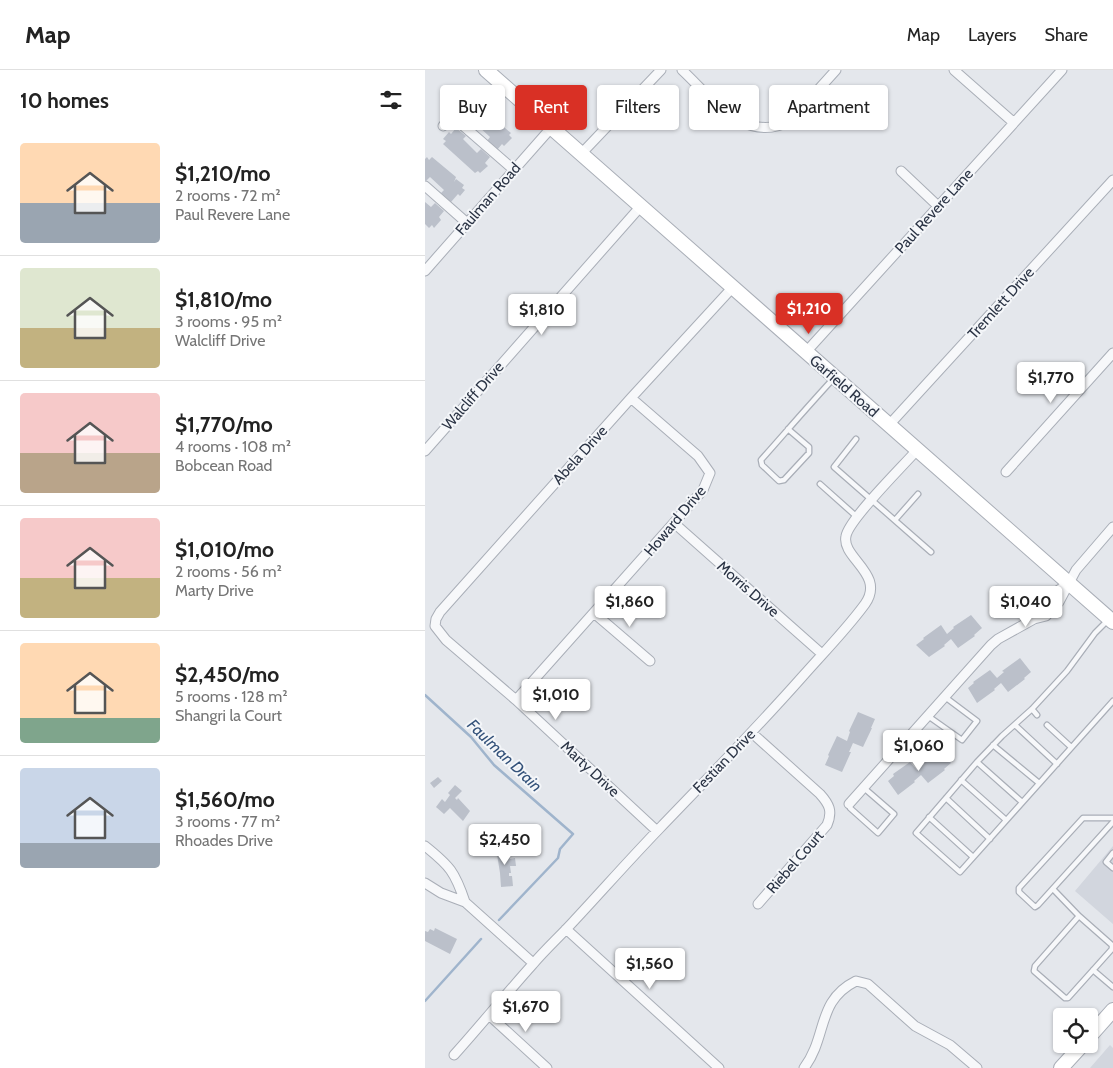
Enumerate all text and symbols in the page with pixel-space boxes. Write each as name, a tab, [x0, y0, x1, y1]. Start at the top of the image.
text: Map	[25, 20, 71, 49]
text: Map	[907, 24, 940, 46]
text: Layers	[968, 24, 1017, 46]
text: Share	[1045, 24, 1088, 46]
chip: Buy	[440, 85, 505, 130]
chip: Rent	[515, 85, 587, 130]
chip: Filters	[597, 85, 679, 130]
chip: New	[689, 85, 759, 130]
chip: Apartment	[769, 85, 888, 130]
icon: filters	[377, 86, 405, 114]
text: 10 homes	[20, 88, 109, 113]
street label: Faulman Road	[452, 159, 524, 239]
text: $1,210/mo	[175, 161, 270, 186]
icon: home	[60, 163, 120, 223]
street label: Paul Revere Lane	[891, 165, 977, 257]
text: 2 rooms · 72 m²	[175, 186, 280, 205]
text: Paul Revere Lane	[175, 205, 290, 224]
street label: Tremlett Drive	[964, 263, 1038, 343]
text: $1,810/mo	[175, 287, 272, 312]
icon: home	[60, 288, 120, 348]
pin: $1,210	[768, 292, 850, 335]
pin: $1,810	[501, 294, 583, 336]
text: $1,210	[787, 299, 831, 318]
text: $1,810	[519, 300, 565, 319]
text: 3 rooms · 95 m²	[175, 312, 282, 331]
text: Walcliff Drive	[175, 331, 265, 350]
street label: Garfield Road	[806, 351, 882, 421]
street label: Walcliff Drive	[438, 358, 508, 434]
pin: $1,770	[1010, 362, 1092, 404]
text: $1,770	[1028, 368, 1074, 387]
text: $1,770/mo	[175, 412, 273, 437]
icon: home	[60, 413, 120, 473]
street label: Abela Drive	[549, 422, 611, 488]
text: 4 rooms · 108 m²	[175, 437, 291, 456]
text: Bobcean Road	[175, 456, 273, 475]
street label: Howard Drive	[640, 482, 710, 560]
text: $1,010/mo	[175, 537, 274, 562]
icon: home	[60, 538, 120, 598]
street label: Morris Drive	[713, 557, 783, 621]
text: 2 rooms · 56 m²	[175, 562, 282, 581]
text: Marty Drive	[175, 581, 254, 600]
pin: $1,860	[589, 586, 671, 628]
pin: $1,040	[985, 586, 1067, 628]
text: $1,860	[606, 592, 654, 611]
text: $1,040	[1000, 592, 1052, 611]
text: $2,450/mo	[175, 662, 279, 687]
icon: home	[60, 663, 120, 723]
pin: $1,010	[515, 678, 597, 721]
text: $1,010	[532, 685, 580, 704]
text: 5 rooms · 128 m²	[175, 687, 288, 706]
text: Shangri la Court	[175, 706, 282, 725]
water label: Faulman Drain	[463, 715, 546, 796]
street label: Festian Drive	[689, 725, 759, 797]
pin: $1,060	[878, 730, 960, 772]
text: $1,060	[894, 736, 944, 755]
street label: Marty Drive	[557, 737, 623, 801]
text: $1,560/mo	[175, 787, 275, 812]
icon: home	[60, 788, 120, 848]
text: 3 rooms · 77 m²	[175, 812, 280, 831]
pin: $2,450	[464, 824, 546, 866]
street label: Riebel Court	[763, 827, 827, 897]
text: $2,450	[479, 830, 531, 849]
text: Rhoades Drive	[175, 831, 273, 850]
pin: $1,560	[609, 948, 691, 990]
text: $1,560	[626, 954, 674, 973]
pin: $1,670	[485, 990, 567, 1033]
text: $1,670	[502, 997, 550, 1016]
map controls	[1053, 1008, 1098, 1053]
button: locate	[1053, 1008, 1098, 1053]

